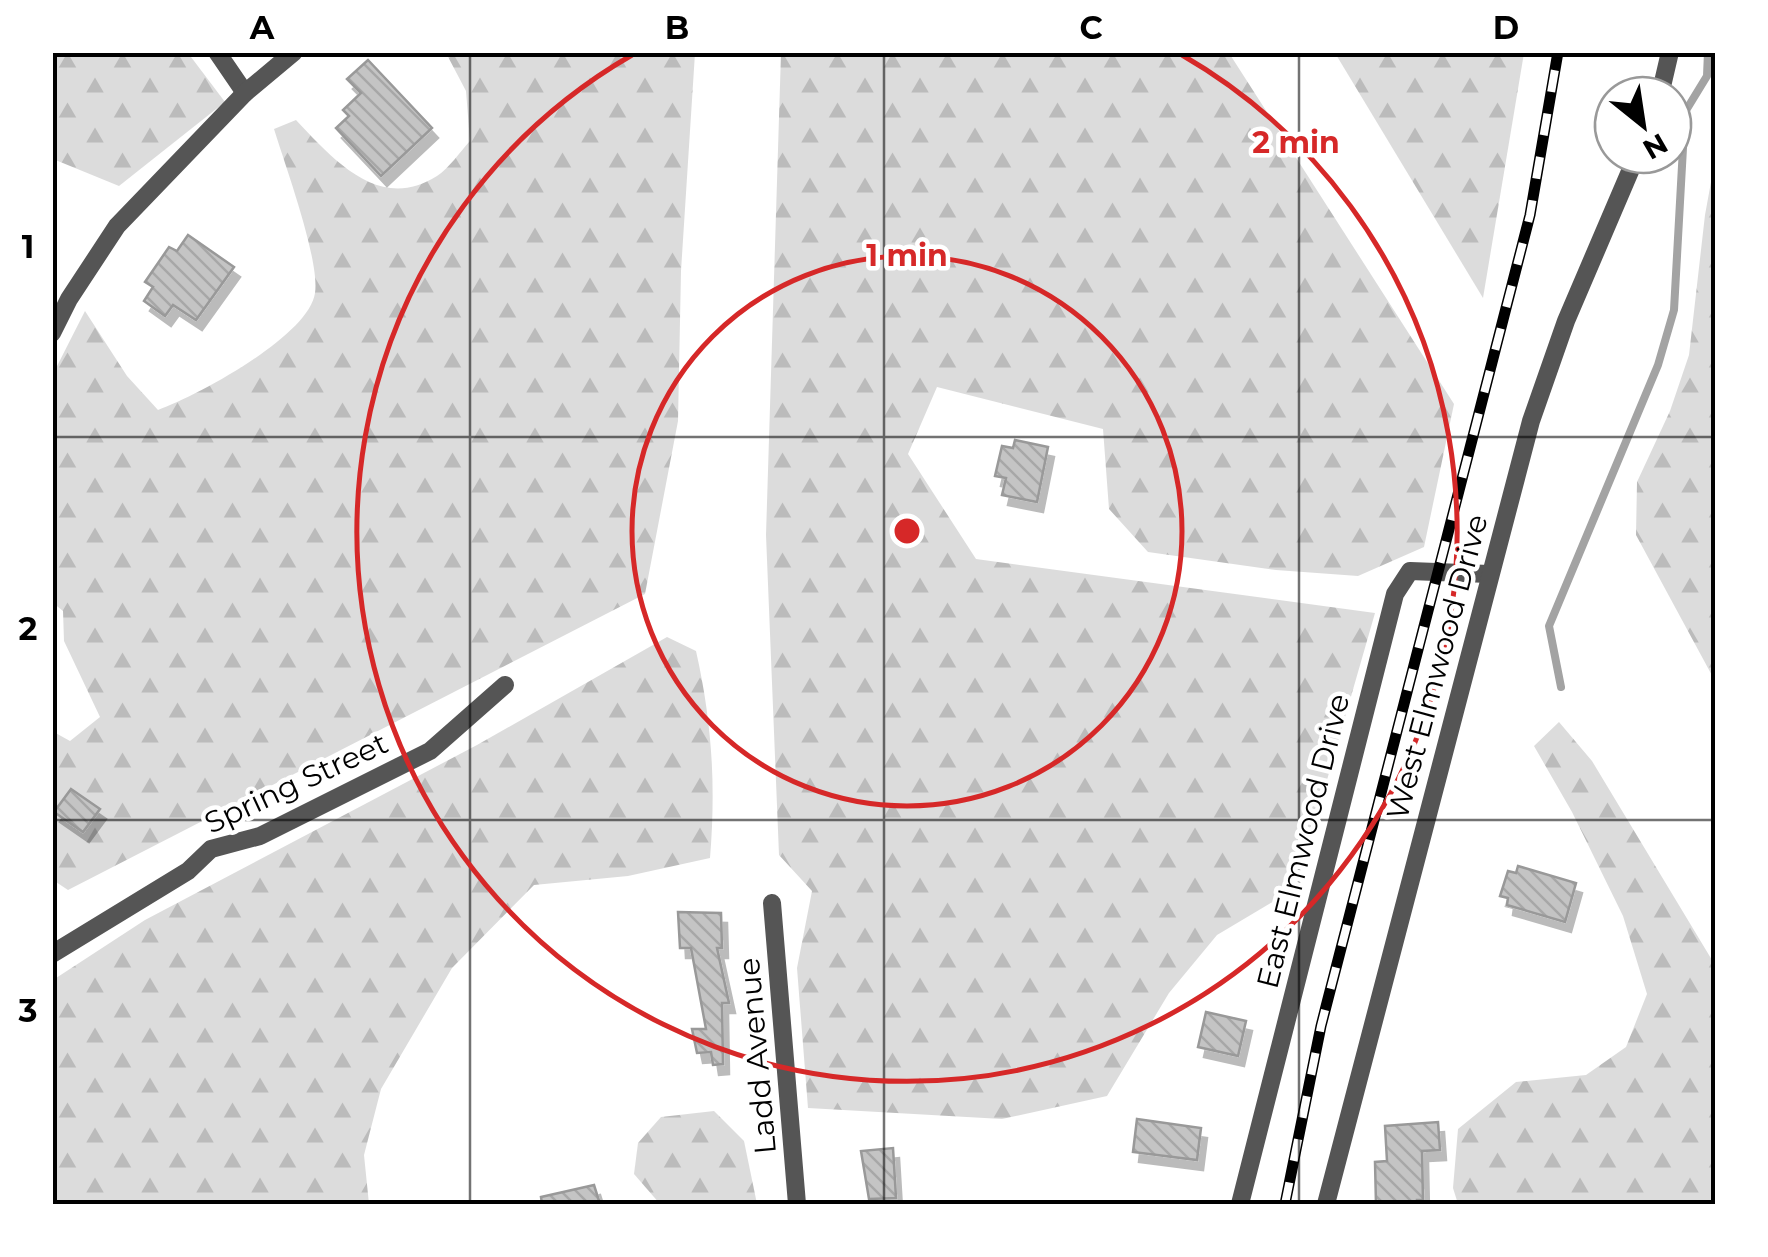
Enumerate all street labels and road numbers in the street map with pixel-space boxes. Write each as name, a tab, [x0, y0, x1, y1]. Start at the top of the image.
street label: West Elmwood Drive	[1378, 510, 1496, 824]
street label: East Elmwood Drive	[1248, 690, 1358, 992]
street label: Spring Street	[198, 724, 394, 842]
street label: Ladd Avenue	[730, 956, 784, 1156]

